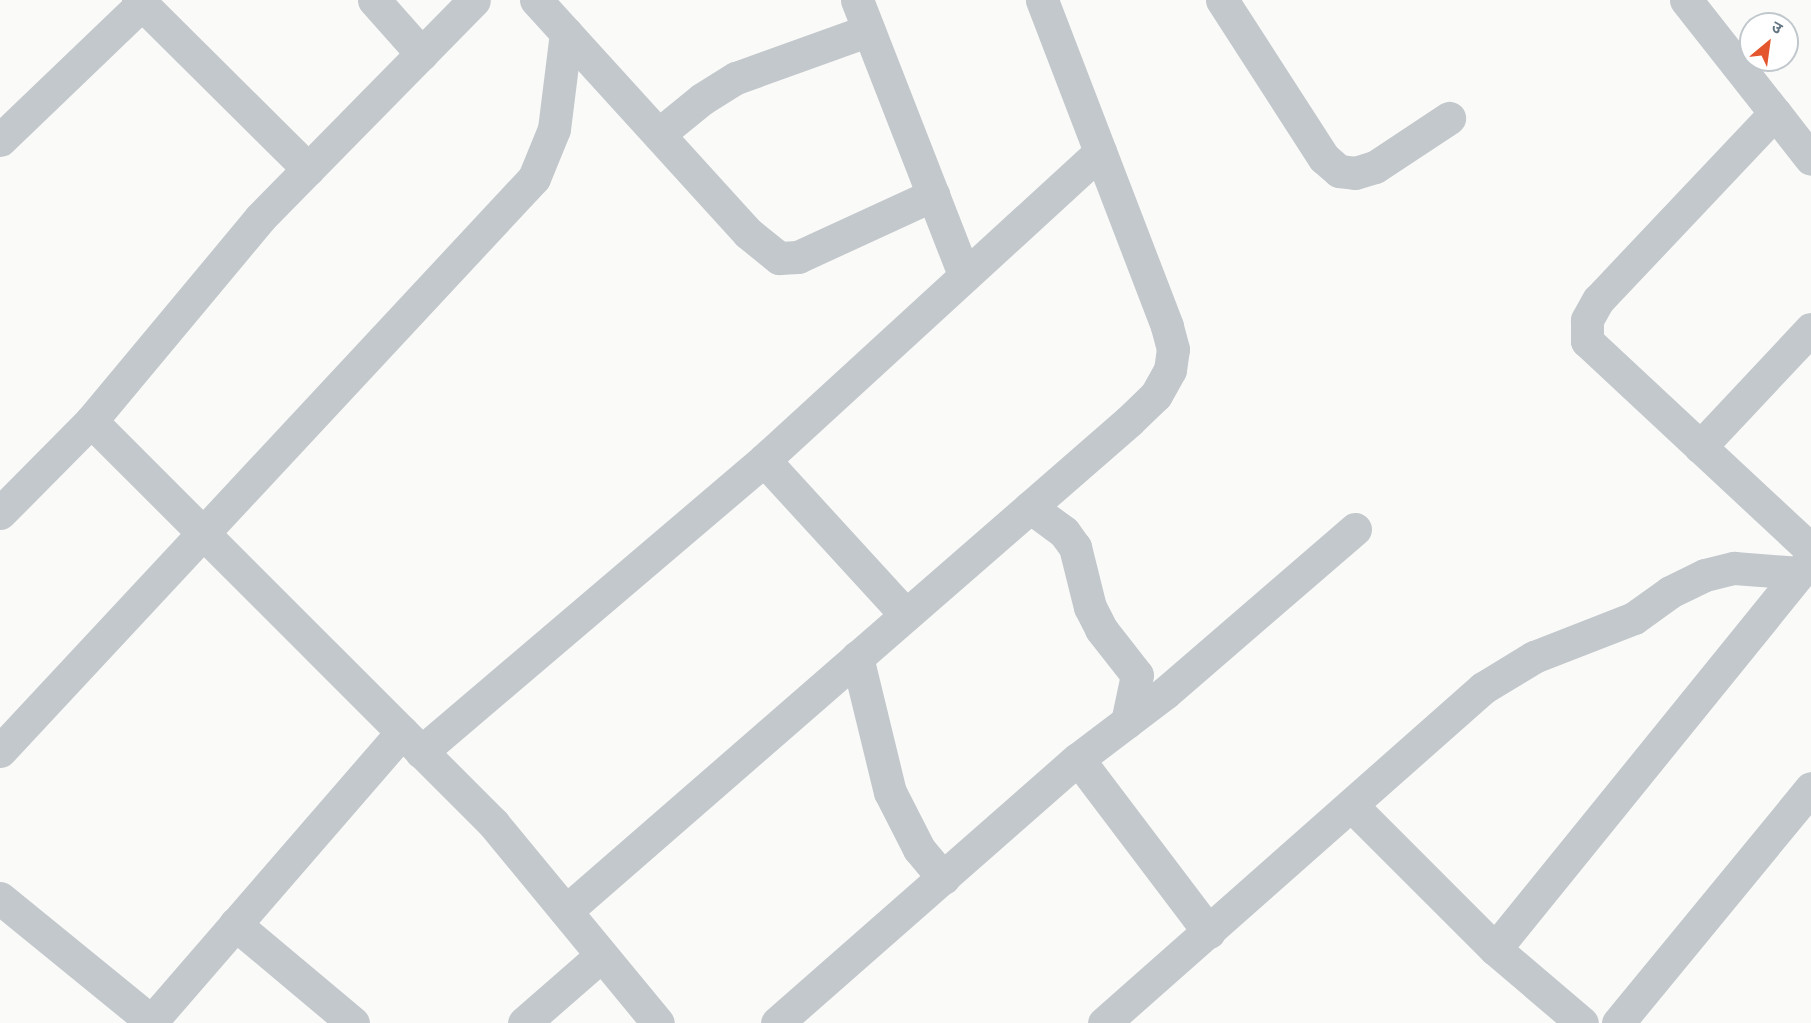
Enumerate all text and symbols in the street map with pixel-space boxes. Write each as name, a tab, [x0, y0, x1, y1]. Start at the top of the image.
north arrow	[1739, 12, 1799, 72]
text: उ	[1768, 16, 1786, 39]

